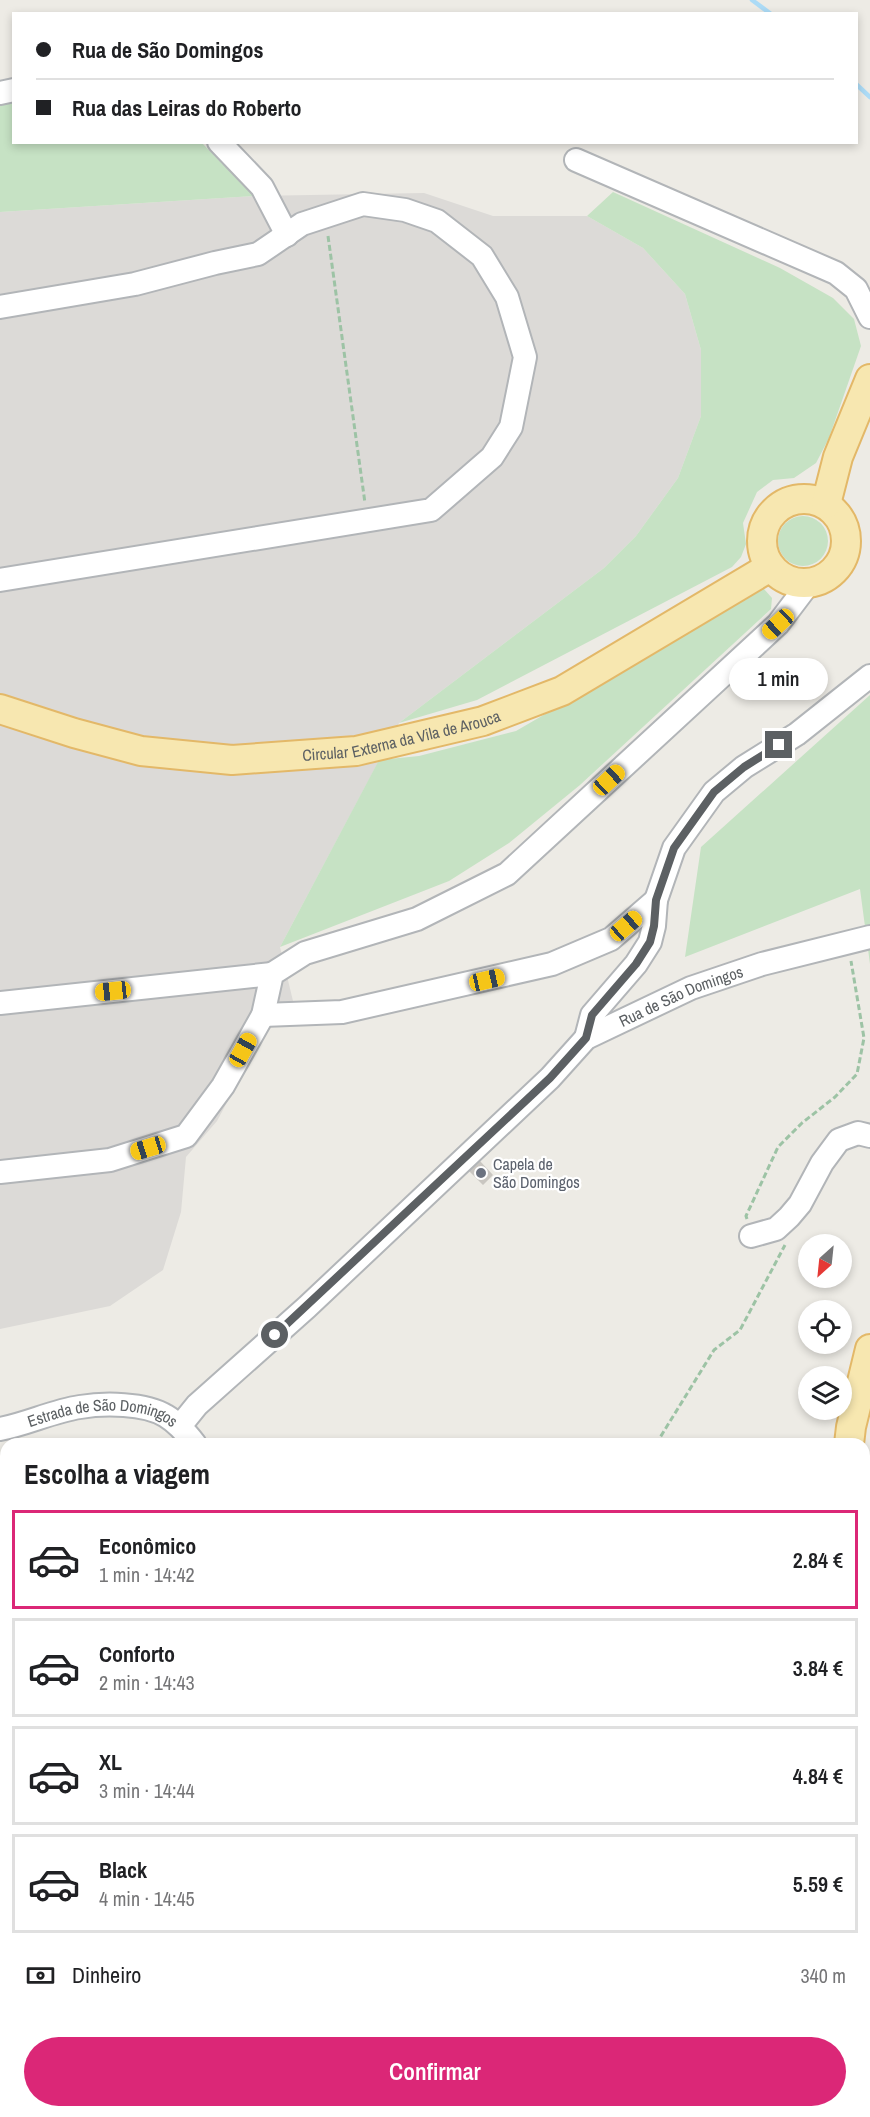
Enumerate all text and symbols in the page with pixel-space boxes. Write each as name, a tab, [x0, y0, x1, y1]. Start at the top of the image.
text: Rua de São Domingos	[72, 35, 263, 65]
text: Rua das Leiras do Roberto	[72, 93, 302, 123]
car	[759, 605, 797, 643]
callout: 1 min	[730, 658, 828, 700]
text: 1 min	[757, 665, 800, 692]
street label: Circular Externa da Vila de Arouca	[301, 704, 504, 766]
route end	[765, 731, 792, 758]
car	[590, 761, 628, 799]
car	[607, 907, 645, 945]
street label: Rua de São Domingos	[615, 960, 746, 1032]
car	[467, 967, 507, 993]
car	[94, 980, 132, 1002]
car	[226, 1030, 260, 1070]
car	[128, 1134, 168, 1162]
place label: Capela de São Domingos	[493, 1153, 580, 1193]
marker: Capela de São Domingos	[474, 1166, 488, 1180]
north arrow	[798, 1234, 852, 1288]
map controls	[798, 1234, 852, 1420]
button: locate	[798, 1300, 852, 1354]
route start	[261, 1321, 288, 1348]
button: layers	[798, 1366, 852, 1420]
street label: Estrada de São Domingos	[25, 1394, 183, 1432]
text: Escolha a viagem	[24, 1456, 210, 1492]
text: Econômico	[99, 1531, 196, 1561]
icon: car	[27, 1533, 81, 1587]
text: 2.84 €	[793, 1545, 843, 1575]
text: 1 min · 14:42	[99, 1561, 195, 1588]
text: Conforto	[99, 1639, 175, 1669]
icon: car	[27, 1641, 81, 1695]
text: 3.84 €	[793, 1653, 843, 1683]
text: 2 min · 14:43	[99, 1669, 195, 1696]
text: XL	[99, 1747, 122, 1777]
icon: car	[27, 1749, 81, 1803]
text: 4.84 €	[793, 1761, 843, 1791]
text: 3 min · 14:44	[99, 1777, 195, 1804]
text: Black	[99, 1855, 147, 1885]
icon: car	[27, 1857, 81, 1911]
text: 5.59 €	[793, 1869, 843, 1899]
text: 4 min · 14:45	[99, 1885, 195, 1912]
icon: cash	[24, 1959, 57, 1992]
text: Dinheiro	[72, 1960, 141, 1990]
text: 340 m	[800, 1962, 846, 1989]
button: Confirmar	[24, 2037, 846, 2106]

